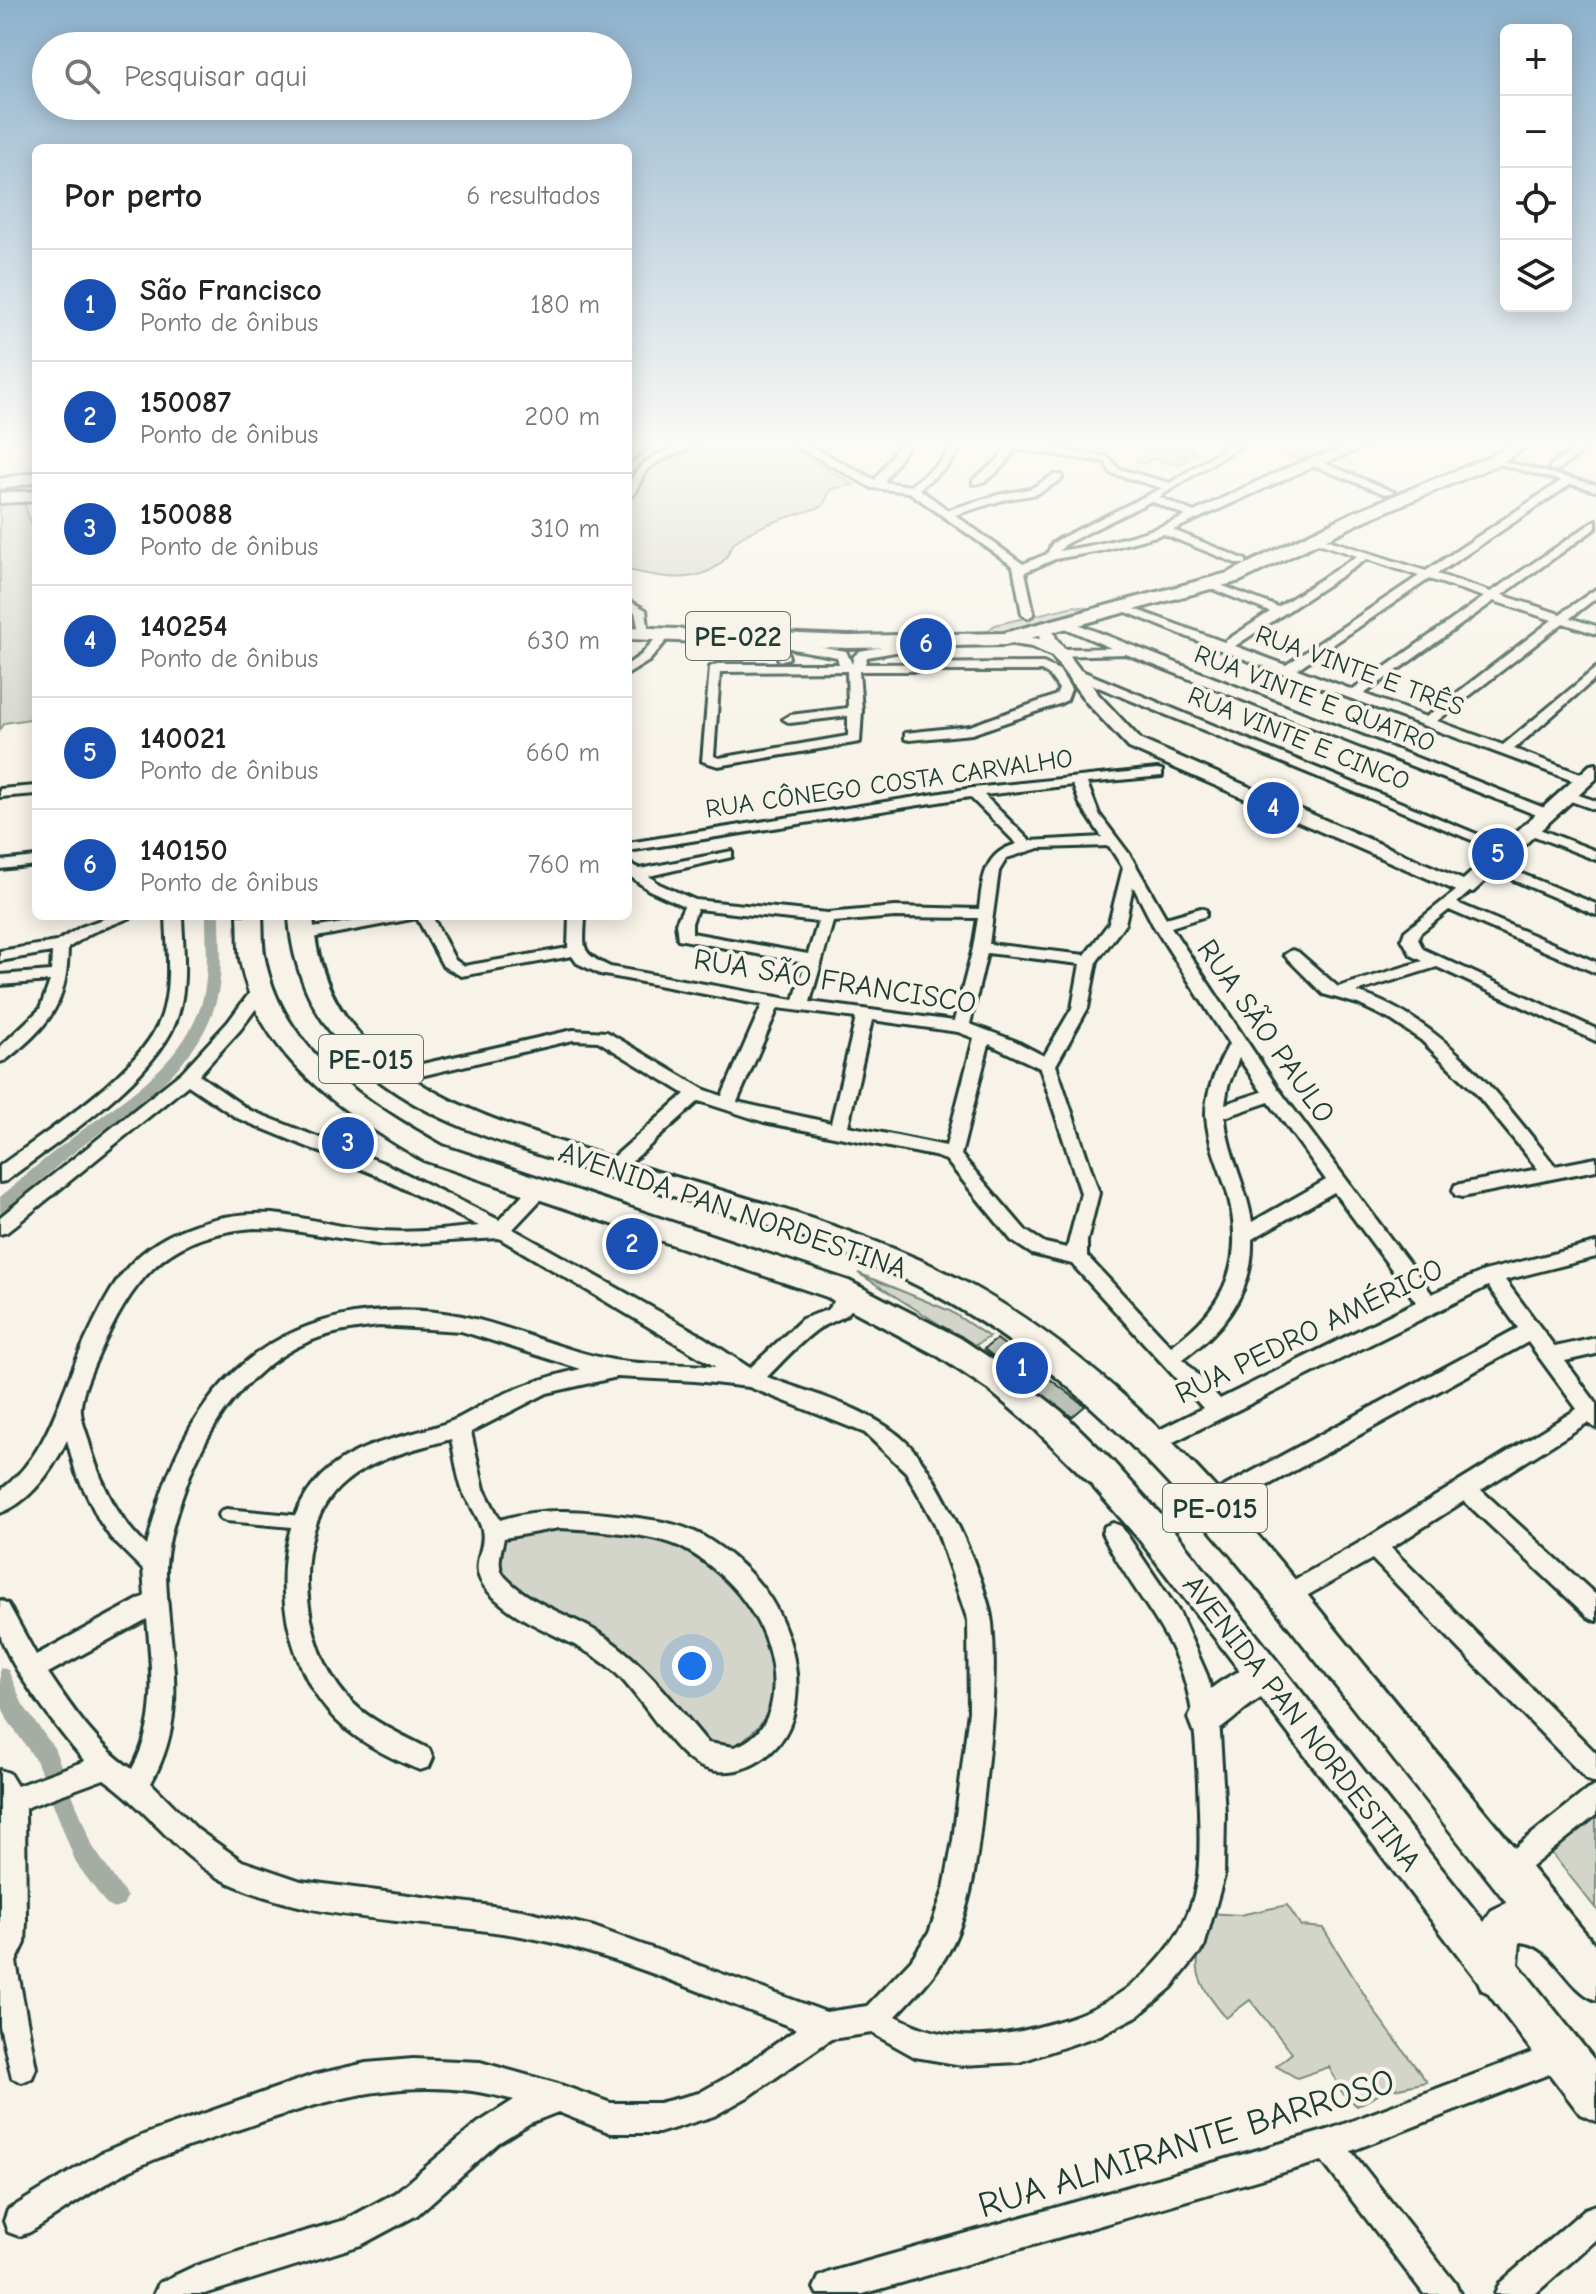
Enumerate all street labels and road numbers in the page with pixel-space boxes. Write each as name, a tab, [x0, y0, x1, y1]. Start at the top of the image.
road number: PE-022	[686, 612, 790, 660]
street label: RUA VINTE E TRÊS	[1251, 618, 1468, 723]
street label: RUA VINTE E QUATRO	[1190, 639, 1439, 759]
street label: RUA VINTE E CINCO	[1183, 681, 1414, 797]
street label: RUA CÔNEGO COSTA CARVALHO	[703, 742, 1075, 825]
street label: RUA SÃO PAULO	[1189, 932, 1343, 1130]
street label: RUA SÃO FRANCISCO	[691, 941, 979, 1021]
road number: PE-015	[319, 1035, 423, 1083]
street label: AVENIDA PAN NORDESTINA	[554, 1134, 912, 1287]
street label: RUA PEDRO AMÉRICO	[1170, 1251, 1449, 1412]
road number: PE-015	[1163, 1484, 1267, 1532]
street label: AVENIDA PAN NORDESTINA	[1175, 1568, 1428, 1878]
street label: RUA ALMIRANTE BARROSO	[973, 2061, 1399, 2226]

